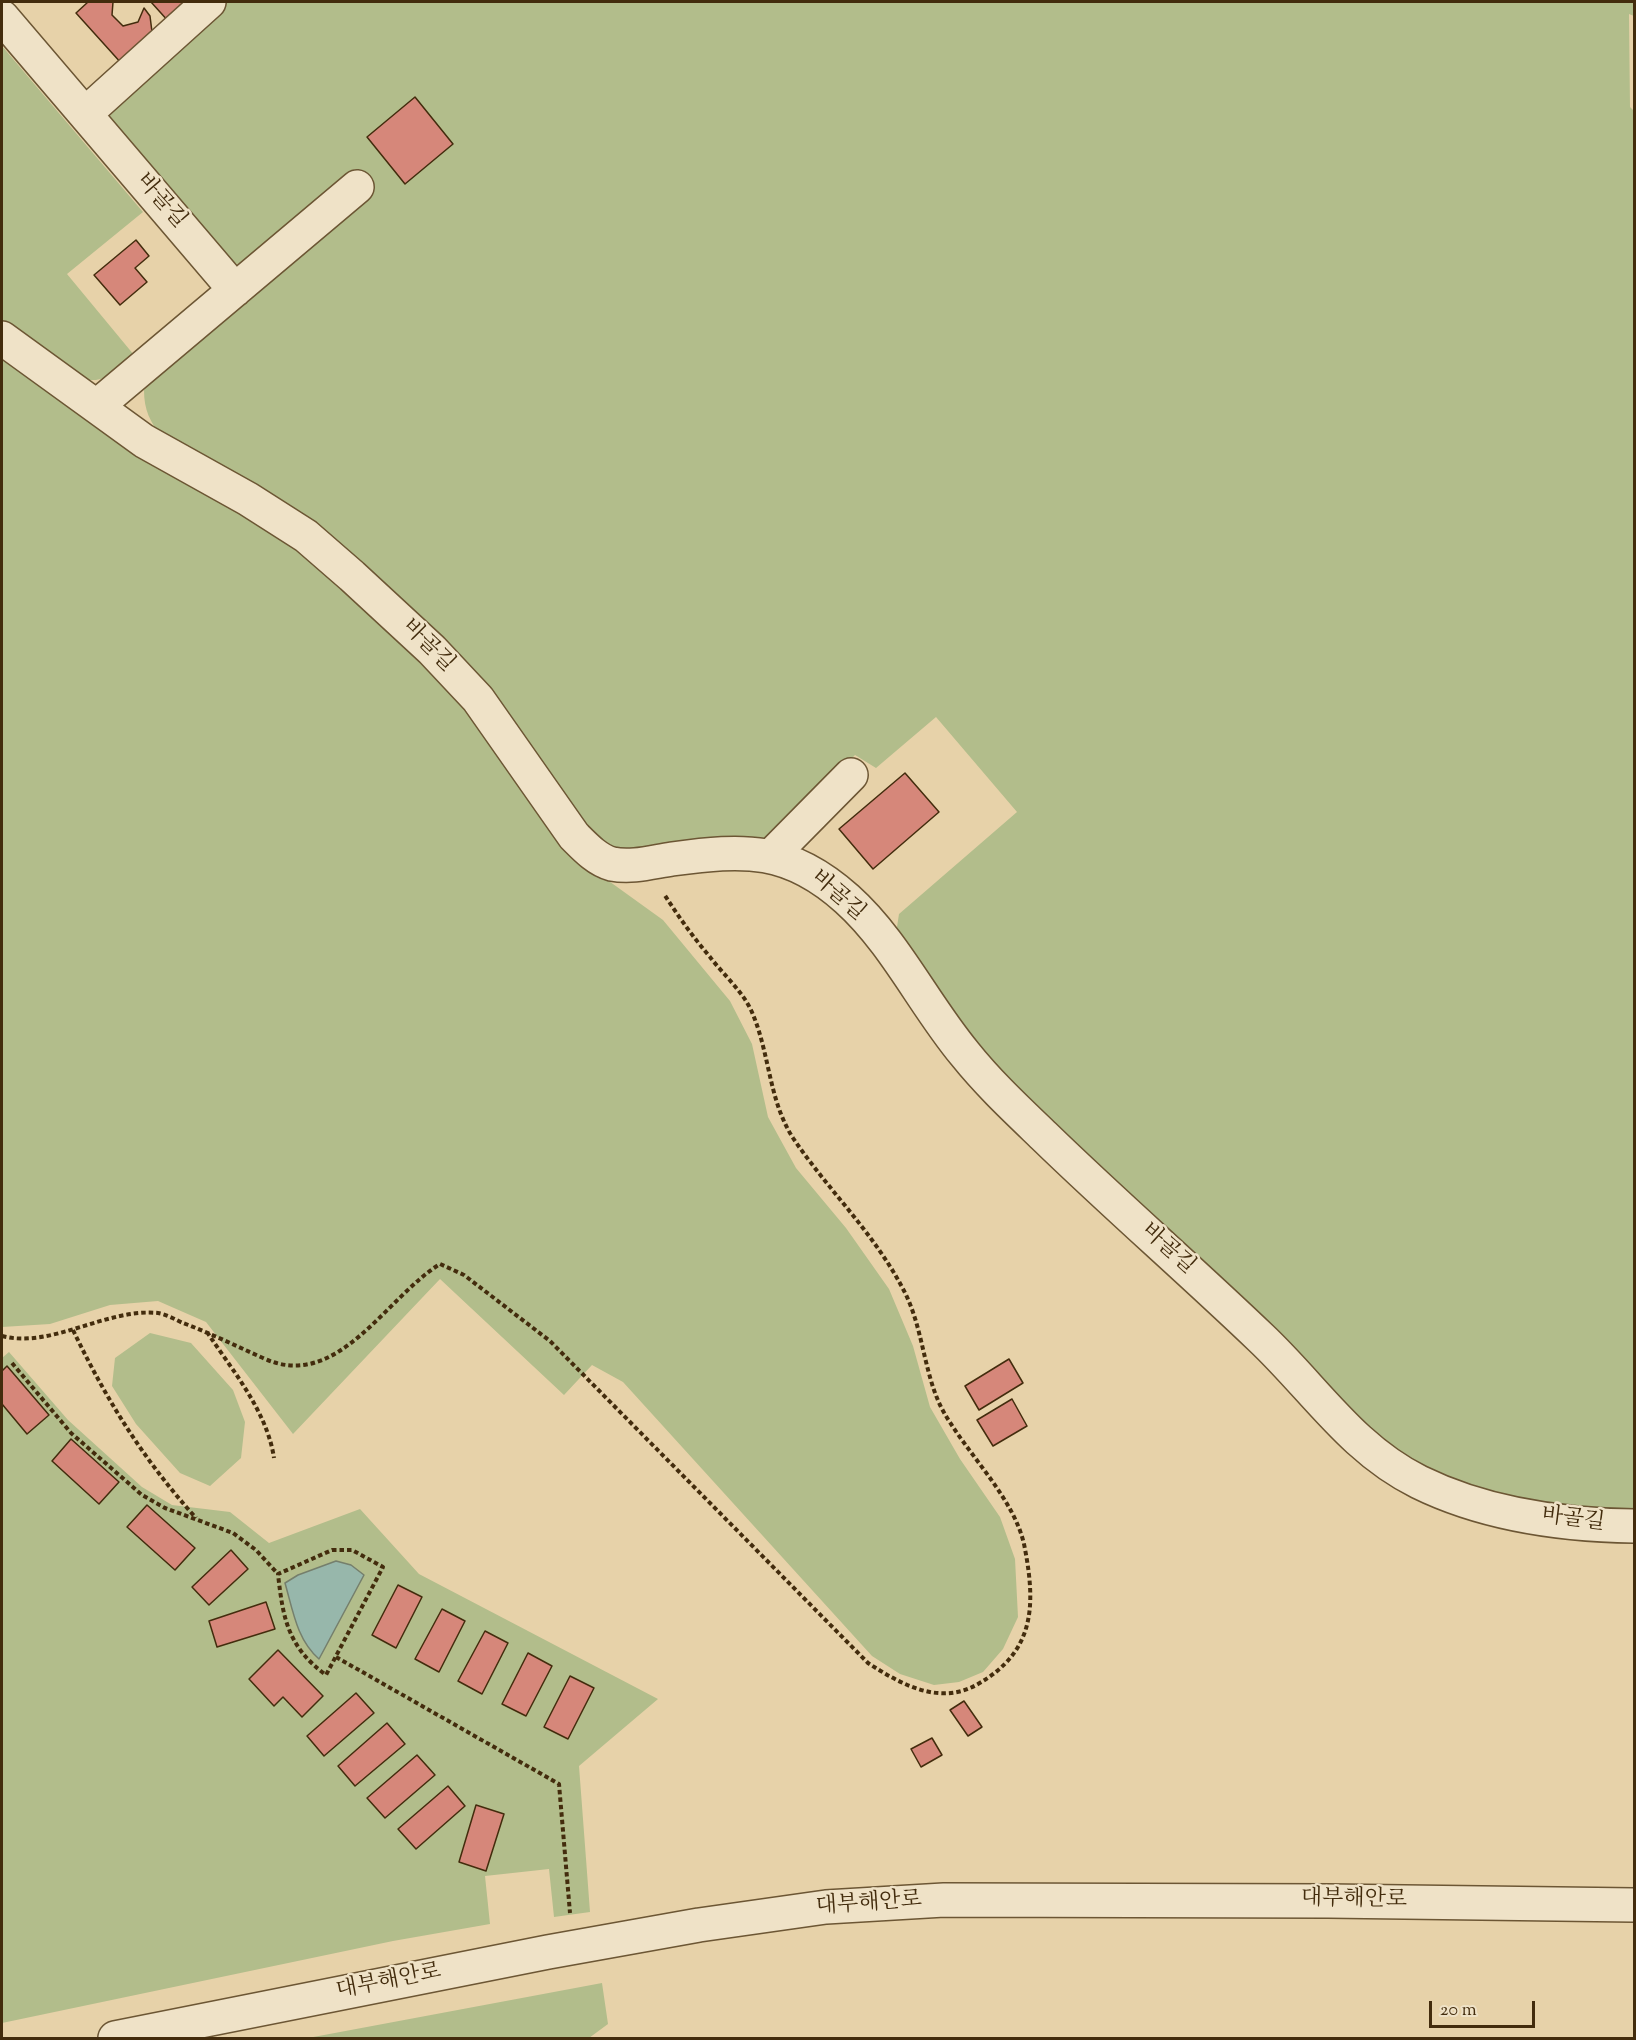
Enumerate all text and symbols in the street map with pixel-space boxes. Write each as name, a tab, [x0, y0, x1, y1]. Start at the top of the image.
street label: 바골길	[129, 169, 191, 235]
street label: 바골길	[395, 615, 459, 679]
street label: 바골길	[804, 866, 870, 928]
street label: 바골길	[1134, 1219, 1200, 1281]
street label: 바골길	[1540, 1504, 1606, 1538]
street label: 대부해안로	[1301, 1887, 1407, 1915]
street label: 대부해안로	[815, 1888, 923, 1922]
street label: 대부해안로	[334, 1960, 444, 2006]
scale bar	[1432, 1989, 1538, 2027]
text: 20 m	[1440, 1998, 1477, 2024]

